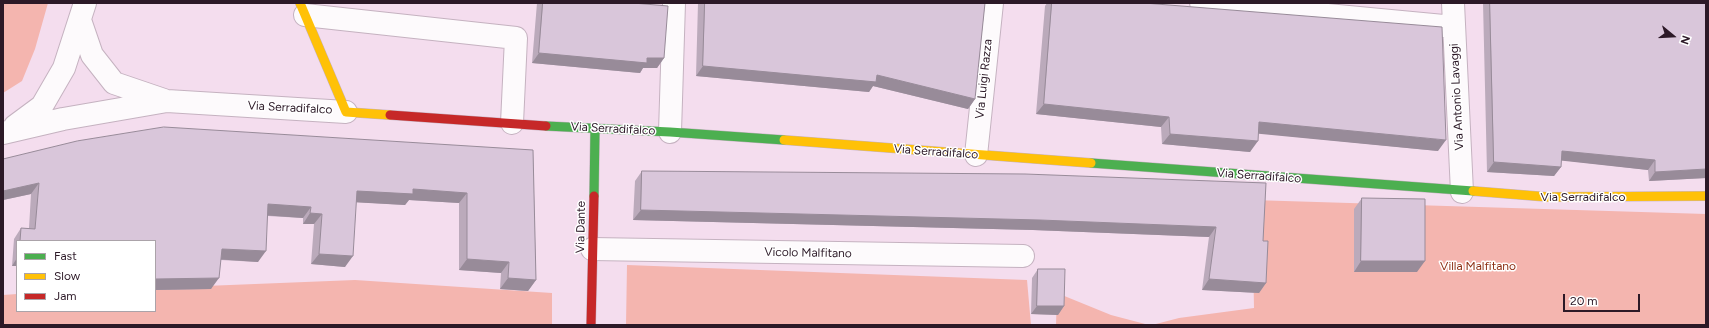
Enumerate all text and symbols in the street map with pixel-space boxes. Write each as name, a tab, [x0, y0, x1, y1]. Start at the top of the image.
north arrow	[1653, 16, 1693, 56]
text: N	[1677, 34, 1692, 46]
street label: Via Luigi Razza	[973, 38, 995, 120]
street label: Via Antonio Lavaggi	[1447, 43, 1467, 151]
street label: Via Serradifalco	[247, 99, 333, 117]
street label: Via Serradifalco	[570, 120, 656, 138]
street label: Via Serradifalco	[893, 142, 979, 162]
street label: Via Serradifalco	[1216, 166, 1302, 186]
street label: Via Serradifalco	[1541, 190, 1625, 204]
street label: Via Dante	[573, 201, 589, 253]
legend	[16, 240, 156, 312]
street label: Vicolo Malfitano	[764, 245, 852, 261]
text: Fast	[54, 249, 77, 263]
park label: Villa Malfitano	[1440, 259, 1516, 273]
text: Slow	[54, 269, 80, 283]
scale bar	[1565, 286, 1642, 312]
text: Jam	[54, 289, 77, 303]
text: 20 m	[1570, 294, 1598, 308]

